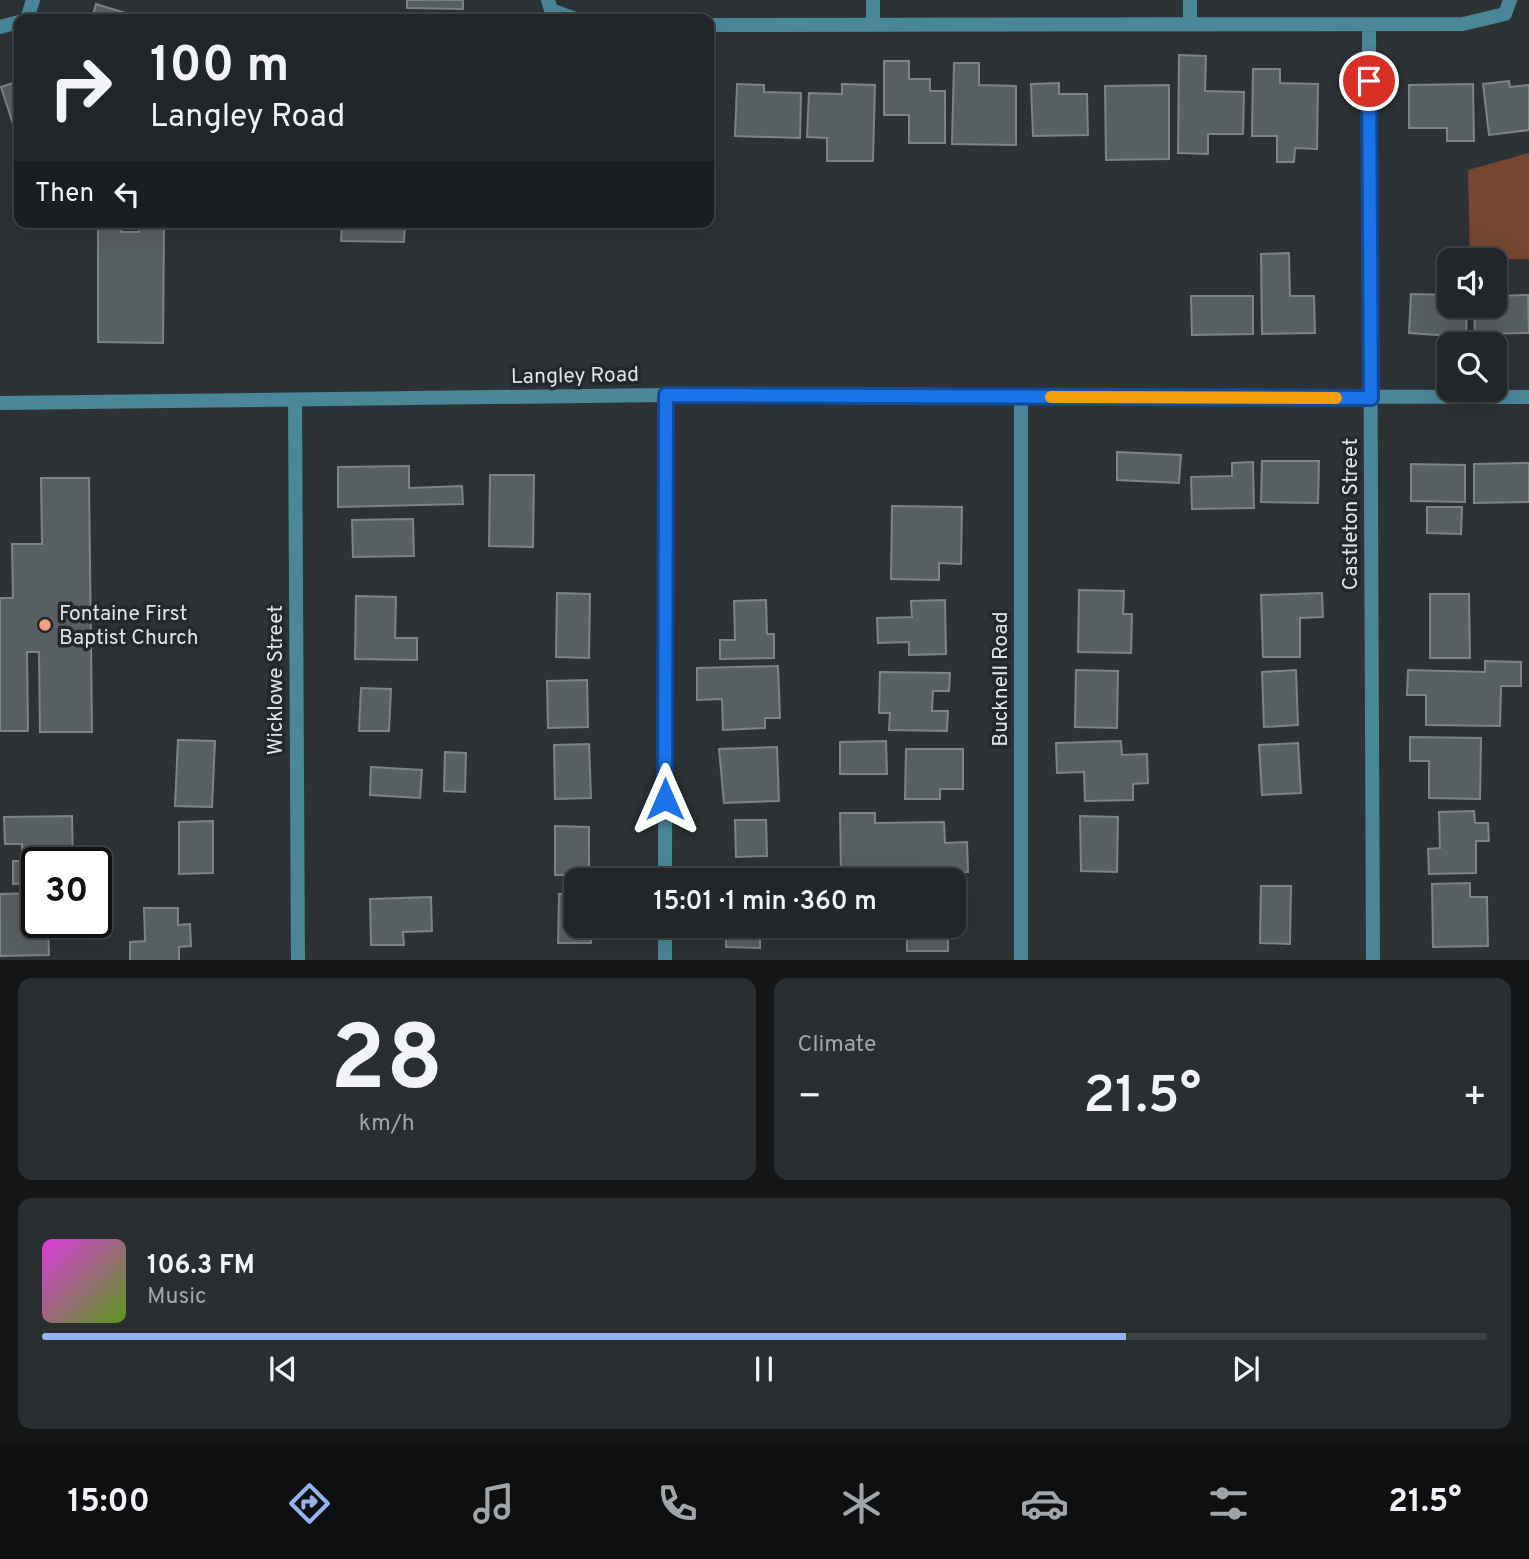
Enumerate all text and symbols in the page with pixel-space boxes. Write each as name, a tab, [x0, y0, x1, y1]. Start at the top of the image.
text: 100 m	[150, 37, 289, 99]
icon: right	[35, 42, 126, 133]
pin	[1339, 51, 1399, 111]
icon: arrive	[1350, 62, 1388, 100]
text: Langley Road	[150, 98, 345, 138]
icon: left	[108, 175, 146, 213]
text: Then	[35, 178, 94, 211]
map controls	[1437, 248, 1507, 402]
button: sound	[1437, 248, 1507, 318]
button: search	[1437, 332, 1507, 402]
street label: Langley Road	[511, 362, 639, 391]
street label: Castleton Street	[1338, 438, 1365, 590]
place label: Fontaine First Baptist Church	[59, 601, 199, 652]
street label: Wicklowe Street	[263, 605, 290, 755]
street label: Bucknell Road	[988, 611, 1015, 747]
marker: Fontaine First Baptist Church	[37, 617, 53, 633]
position arrow	[628, 762, 702, 836]
speed limit sign: 30	[21, 847, 112, 938]
text: 15:01 · 1 min · 360 m	[653, 886, 877, 919]
text: 28	[330, 1007, 443, 1122]
text: Climate	[798, 1031, 876, 1060]
text: 21.5°	[1083, 1065, 1201, 1131]
text: −	[798, 1074, 822, 1123]
text: +	[1462, 1074, 1487, 1123]
text: km/h	[359, 1110, 415, 1139]
text: 106.3 FM	[147, 1250, 255, 1283]
text: Music	[147, 1283, 207, 1312]
icon: previous	[264, 1350, 302, 1388]
icon: pause	[745, 1350, 783, 1388]
icon: next	[1227, 1350, 1265, 1388]
icon: directions	[285, 1479, 334, 1528]
icon: music	[469, 1479, 518, 1528]
icon: phone	[653, 1479, 702, 1528]
icon: climate	[837, 1479, 886, 1528]
icon: car	[1020, 1479, 1069, 1528]
icon: filters	[1204, 1479, 1253, 1528]
text: 15:00	[67, 1483, 150, 1523]
text: 21.5°	[1388, 1483, 1462, 1523]

